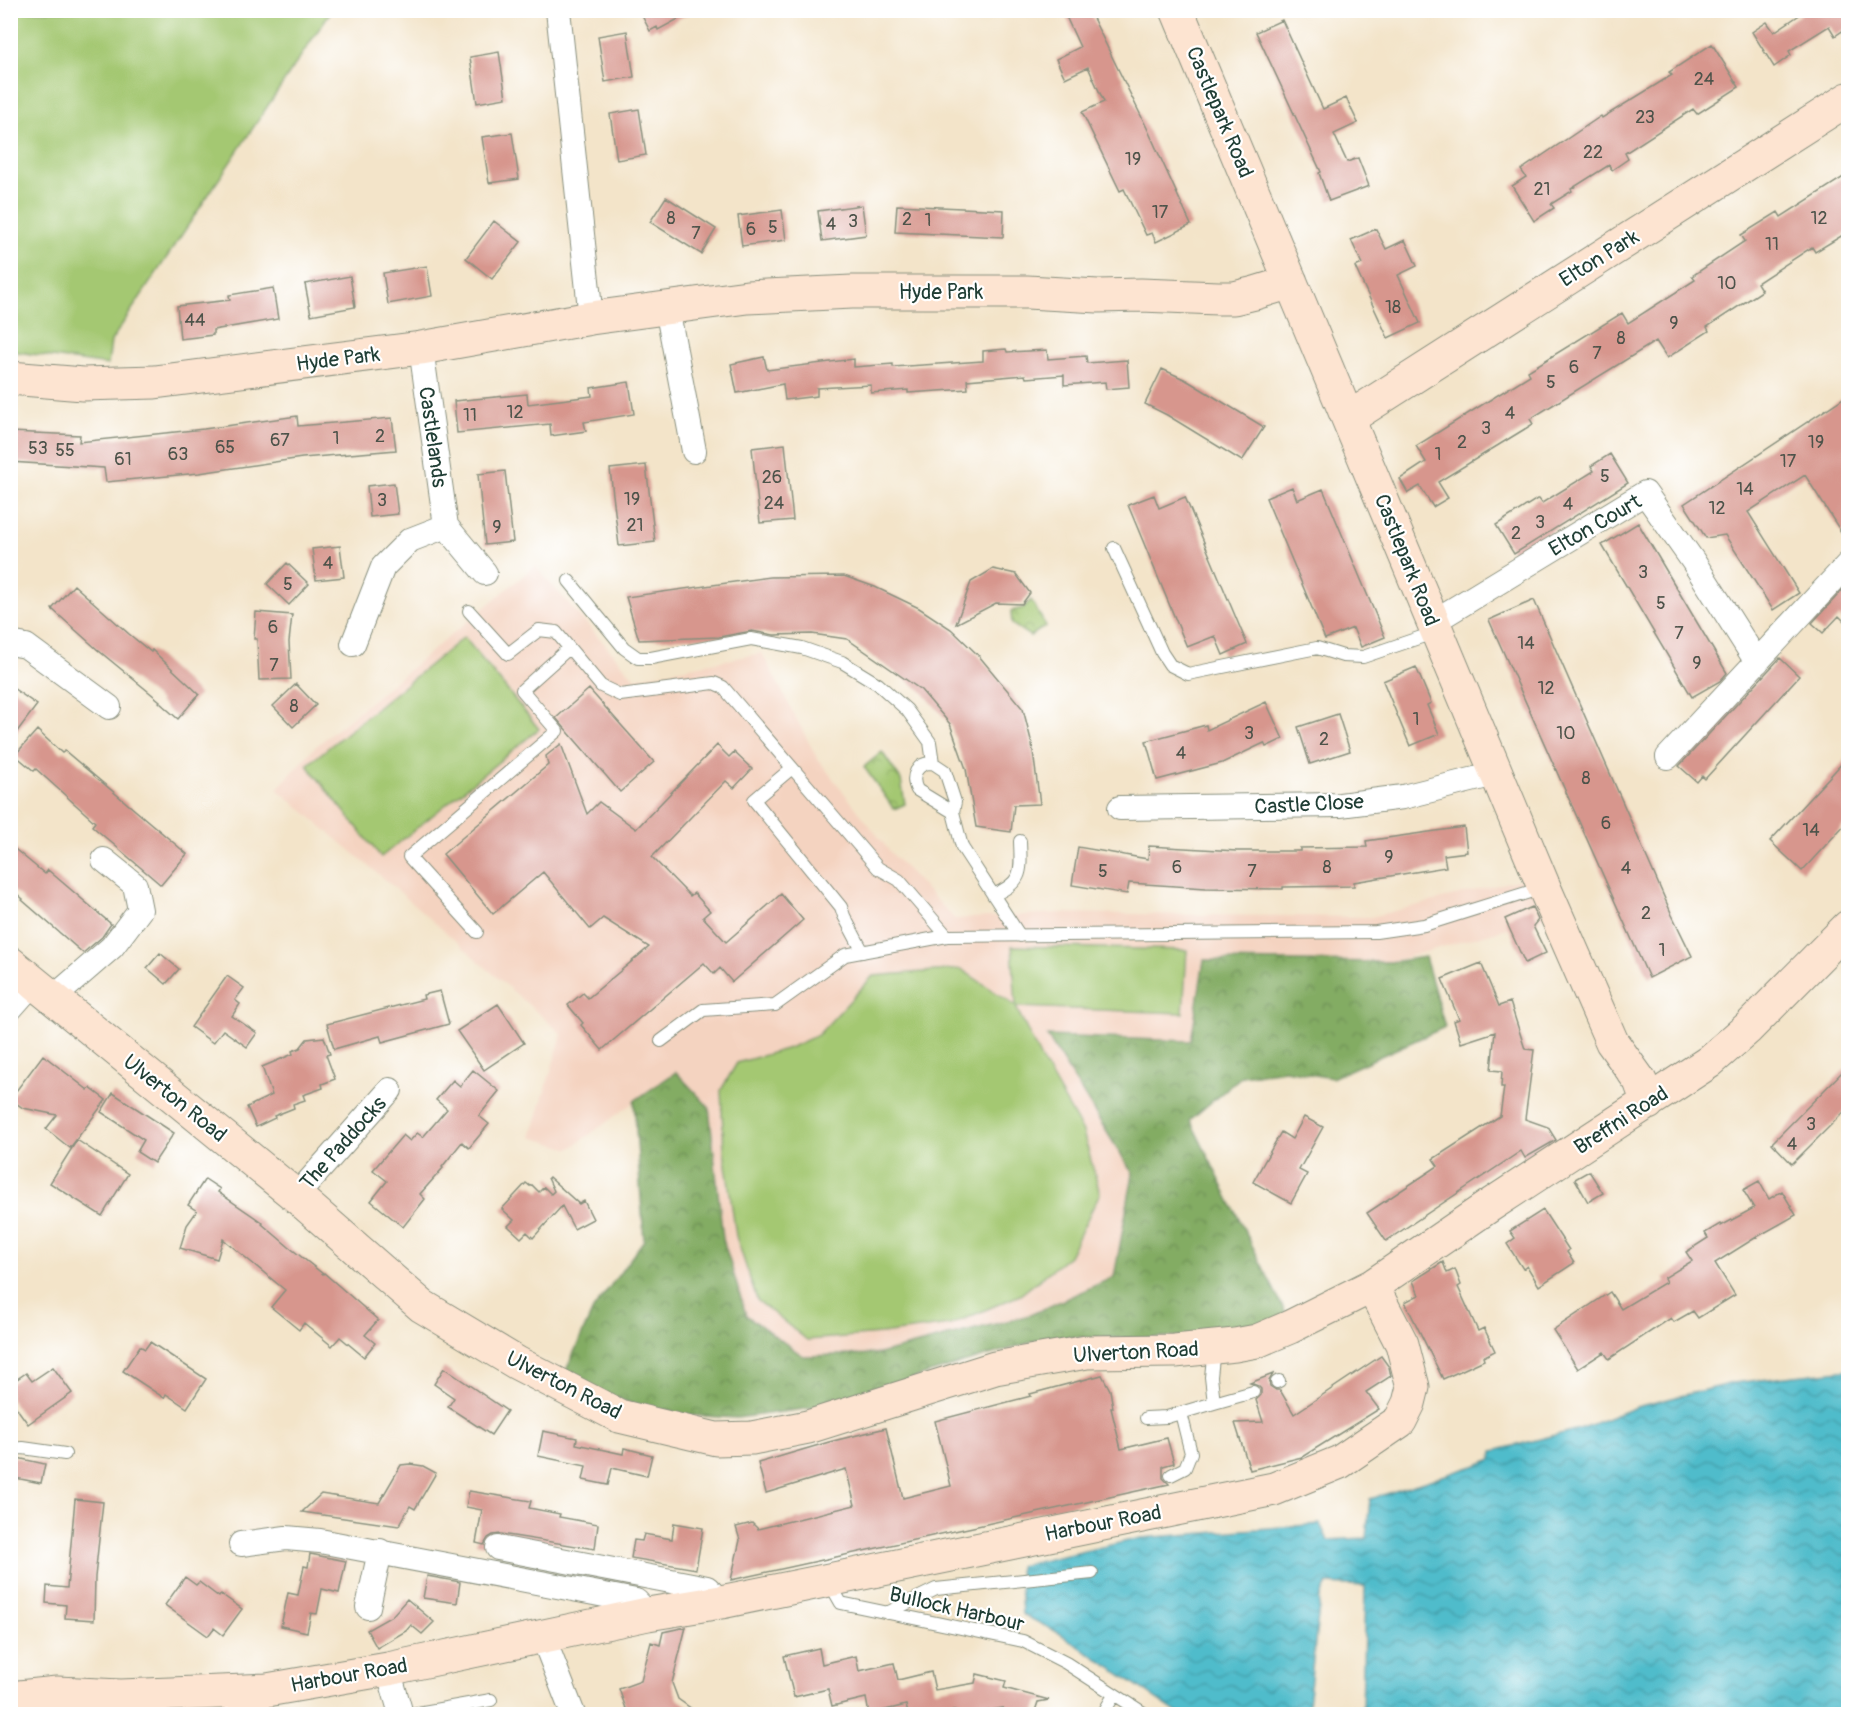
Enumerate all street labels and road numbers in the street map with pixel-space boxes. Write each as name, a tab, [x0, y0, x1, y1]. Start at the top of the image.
street label: Castlepark Road	[1180, 43, 1259, 182]
street label: Elton Park	[1555, 223, 1644, 293]
street label: Hyde Park	[899, 279, 983, 306]
street label: Hyde Park	[295, 341, 382, 378]
street label: Castlelands	[412, 385, 453, 490]
street label: Elton Court	[1544, 488, 1647, 563]
street label: Castlepark Road	[1368, 490, 1445, 630]
street label: Castle Close	[1254, 788, 1365, 821]
street label: Ulverton Road	[117, 1048, 232, 1148]
street label: Breffni Road	[1569, 1080, 1673, 1161]
street label: The Paddocks	[294, 1090, 393, 1196]
street label: Ulverton Road	[1073, 1336, 1199, 1369]
street label: Ulverton Road	[502, 1345, 626, 1426]
street label: Harbour Road	[1042, 1499, 1164, 1548]
street label: Bullock Harbour	[887, 1581, 1028, 1638]
street label: Harbour Road	[289, 1652, 410, 1699]

